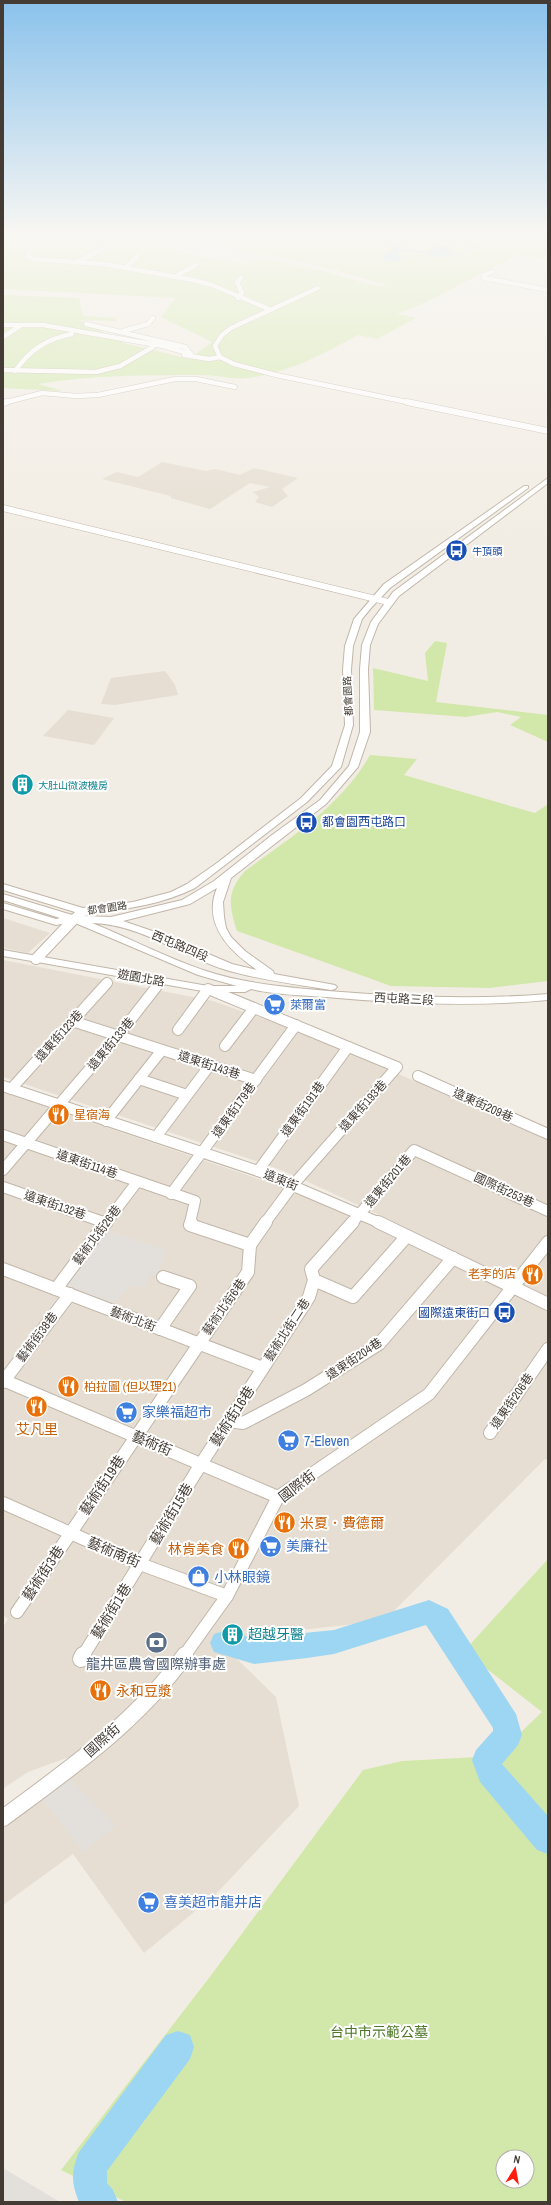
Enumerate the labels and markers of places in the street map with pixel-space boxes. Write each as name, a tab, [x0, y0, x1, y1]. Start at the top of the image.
bus stop icon: 牛頂頭	[444, 538, 470, 564]
place label: 牛頂頭	[472, 545, 503, 558]
building icon: 大肚山微波機房	[9, 772, 35, 798]
place label: 大肚山微波機房	[38, 779, 108, 792]
bus stop icon: 都會園西屯路口	[294, 809, 320, 835]
place label: 都會園西屯路口	[322, 814, 406, 830]
supermarket icon: 萊爾富	[262, 992, 288, 1018]
place label: 萊爾富	[290, 997, 326, 1013]
restaurant icon: 星宿海	[46, 1102, 72, 1128]
place label: 星宿海	[74, 1107, 110, 1123]
restaurant icon: 老李的店	[519, 1261, 545, 1287]
place label: 老李的店	[468, 1266, 516, 1282]
bus stop icon: 國際遠東街口	[492, 1300, 518, 1326]
place label: 國際遠東街口	[418, 1305, 490, 1321]
restaurant icon: 柏拉圖 (但以理21)	[55, 1374, 81, 1400]
place label: 柏拉圖 (但以理21)	[84, 1379, 176, 1395]
restaurant icon: 艾凡里	[24, 1394, 50, 1420]
supermarket icon: 家樂福超市	[114, 1399, 140, 1425]
place label: 家樂福超市	[142, 1403, 212, 1421]
place label: 艾凡里	[16, 1420, 58, 1438]
supermarket icon: 7-Eleven	[276, 1428, 302, 1454]
place label: 7-Eleven	[304, 1432, 349, 1450]
restaurant icon: 米夏．費德爾	[272, 1510, 298, 1536]
place label: 米夏．費德爾	[300, 1514, 384, 1532]
supermarket icon: 美廉社	[258, 1533, 284, 1559]
restaurant icon: 林肯美食	[226, 1536, 252, 1562]
place label: 美廉社	[286, 1537, 328, 1555]
place label: 林肯美食	[168, 1540, 224, 1558]
shop icon: 小林眼鏡	[186, 1564, 212, 1590]
place label: 小林眼鏡	[214, 1568, 270, 1586]
building icon: 超越牙醫	[220, 1621, 246, 1647]
place label: 超越牙醫	[248, 1625, 304, 1643]
bank icon: 龍井區農會國際辦事處	[143, 1629, 169, 1655]
place label: 龍井區農會國際辦事處	[86, 1655, 226, 1673]
restaurant icon: 永和豆漿	[88, 1678, 114, 1704]
place label: 永和豆漿	[116, 1682, 172, 1700]
supermarket icon: 喜美超市龍井店	[136, 1889, 162, 1915]
place label: 喜美超市龍井店	[164, 1893, 262, 1911]

